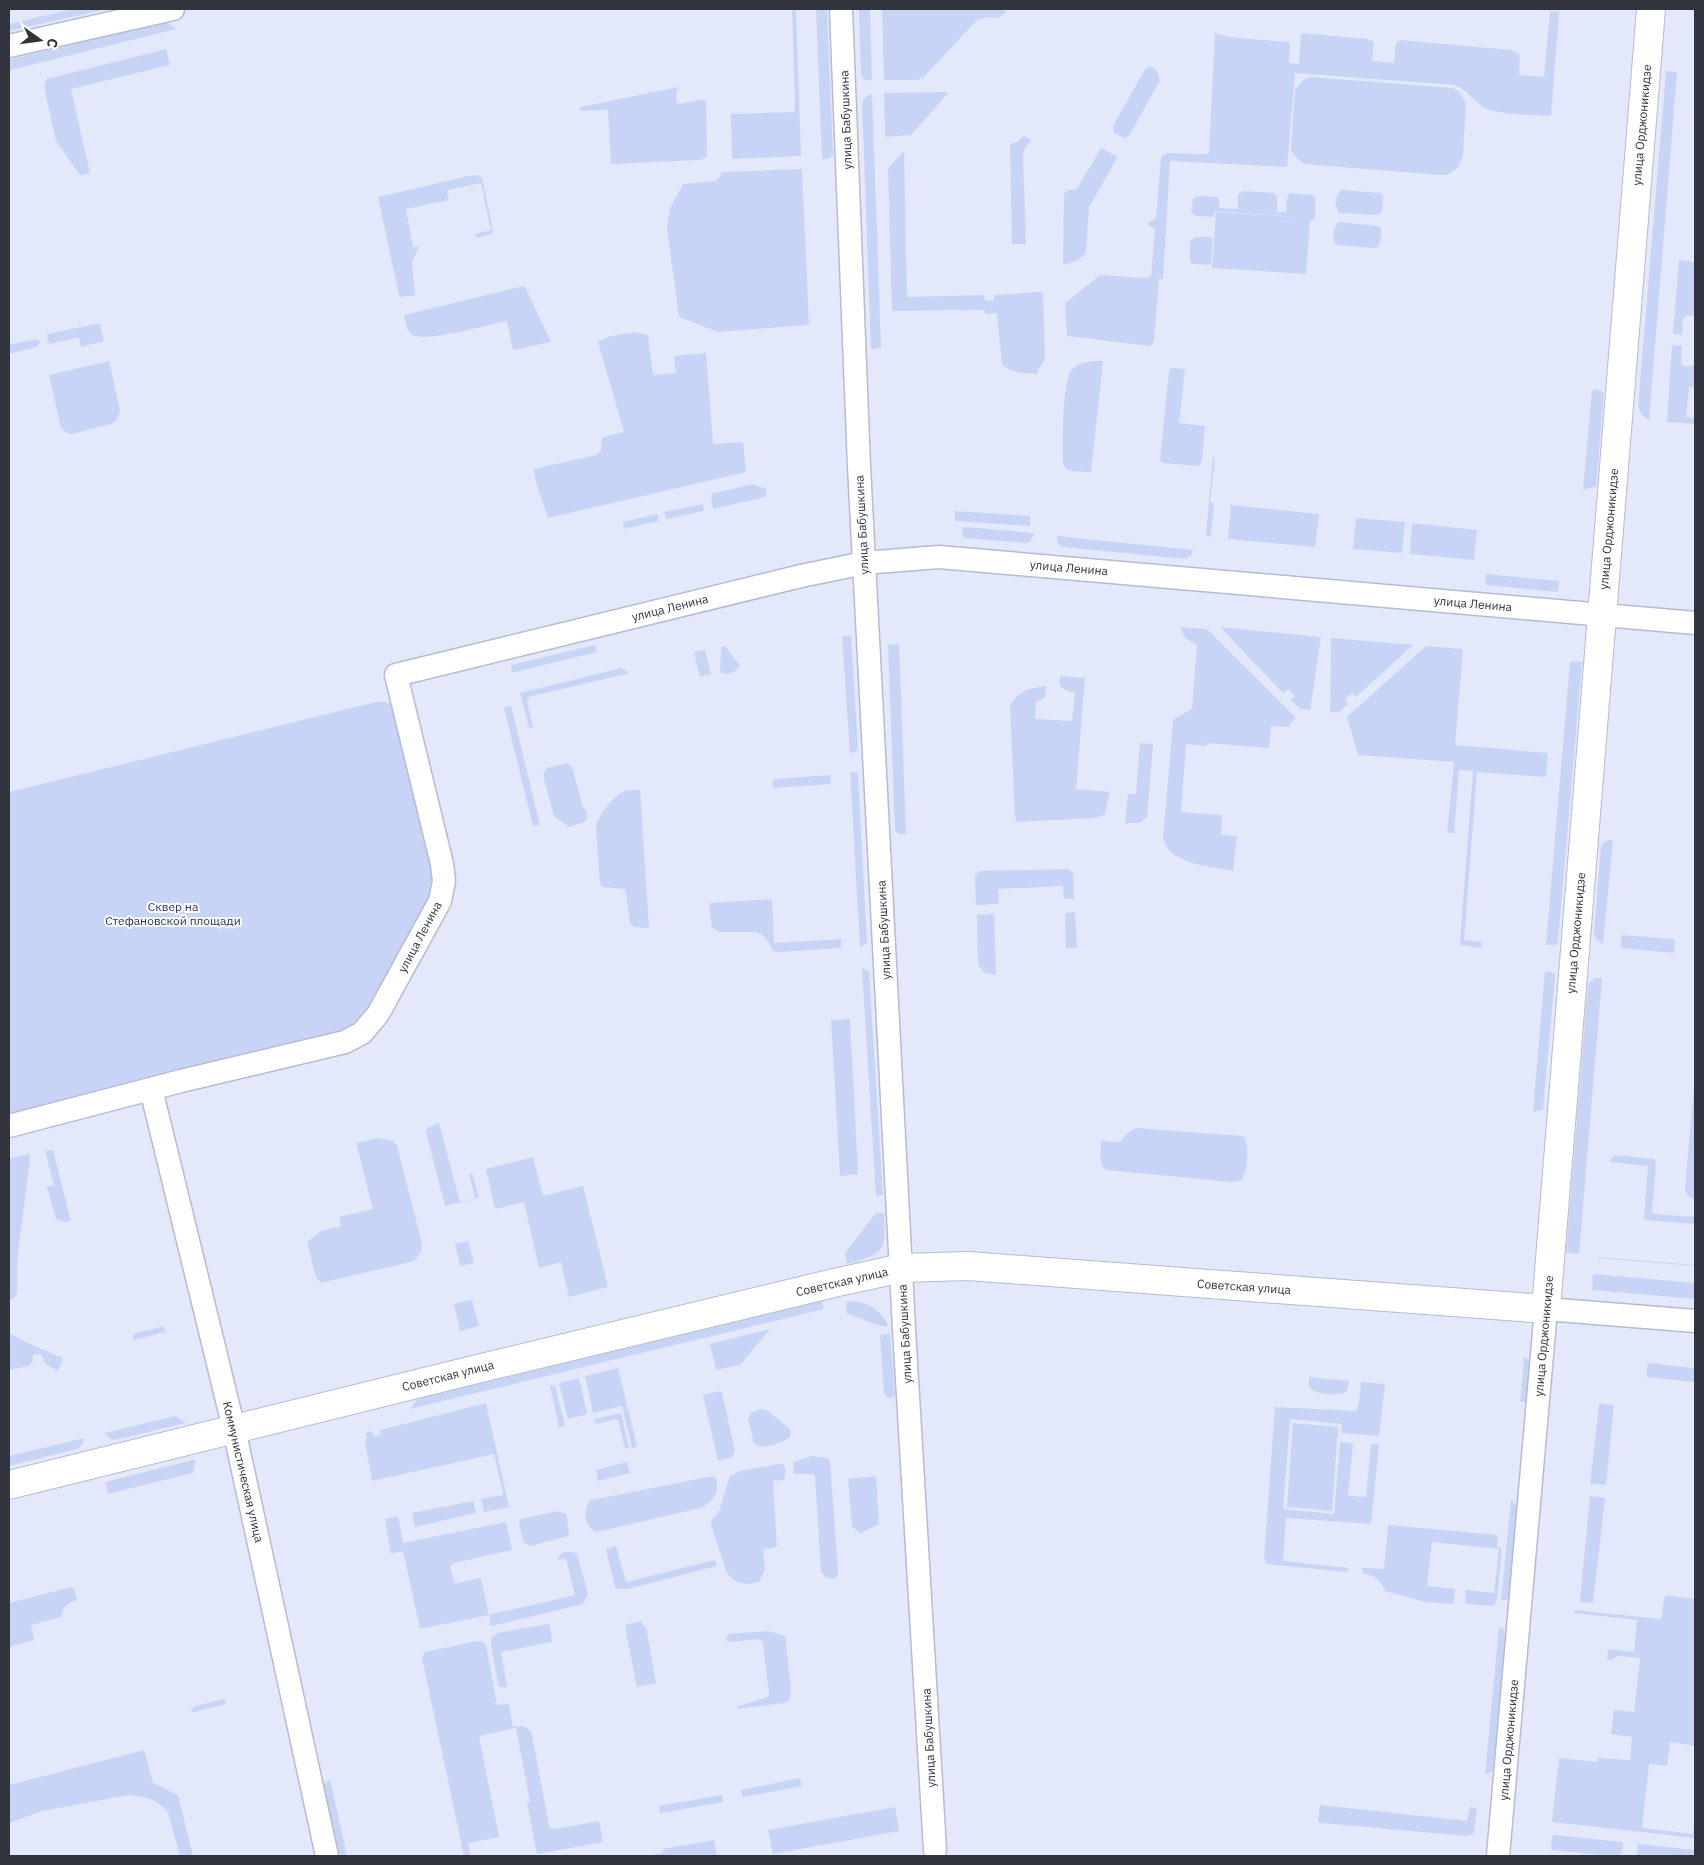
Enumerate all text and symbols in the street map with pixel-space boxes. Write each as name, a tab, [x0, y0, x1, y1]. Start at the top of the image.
north arrow	[15, 15, 65, 65]
text: С	[43, 37, 62, 50]
street label: улица Орджоникидзе	[1629, 63, 1654, 186]
street label: улица Бабушкина	[836, 69, 855, 170]
street label: улица Орджоникидзе	[1596, 467, 1621, 590]
street label: улица Бабушкина	[851, 474, 872, 575]
street label: улица Ленина	[1029, 557, 1109, 578]
street label: улица Ленина	[630, 591, 710, 624]
street label: улица Ленина	[1433, 593, 1513, 614]
street label: улица Орджоникидзе	[1563, 871, 1588, 994]
street label: улица Бабушкина	[873, 879, 894, 980]
street label: улица Ленина	[395, 898, 445, 975]
park label: Сквер на Стефановской площади	[105, 899, 241, 928]
street label: Советская улица	[794, 1263, 890, 1299]
street label: улица Орджоникидзе	[1531, 1274, 1556, 1397]
street label: Советская улица	[1197, 1276, 1292, 1297]
street label: улица Бабушкина	[894, 1283, 915, 1384]
street label: Советская улица	[400, 1357, 496, 1394]
street label: Коммунистическая улица	[220, 1400, 267, 1545]
street label: улица Орджоникидзе	[1496, 1678, 1521, 1801]
street label: улица Бабушкина	[918, 1687, 939, 1788]

